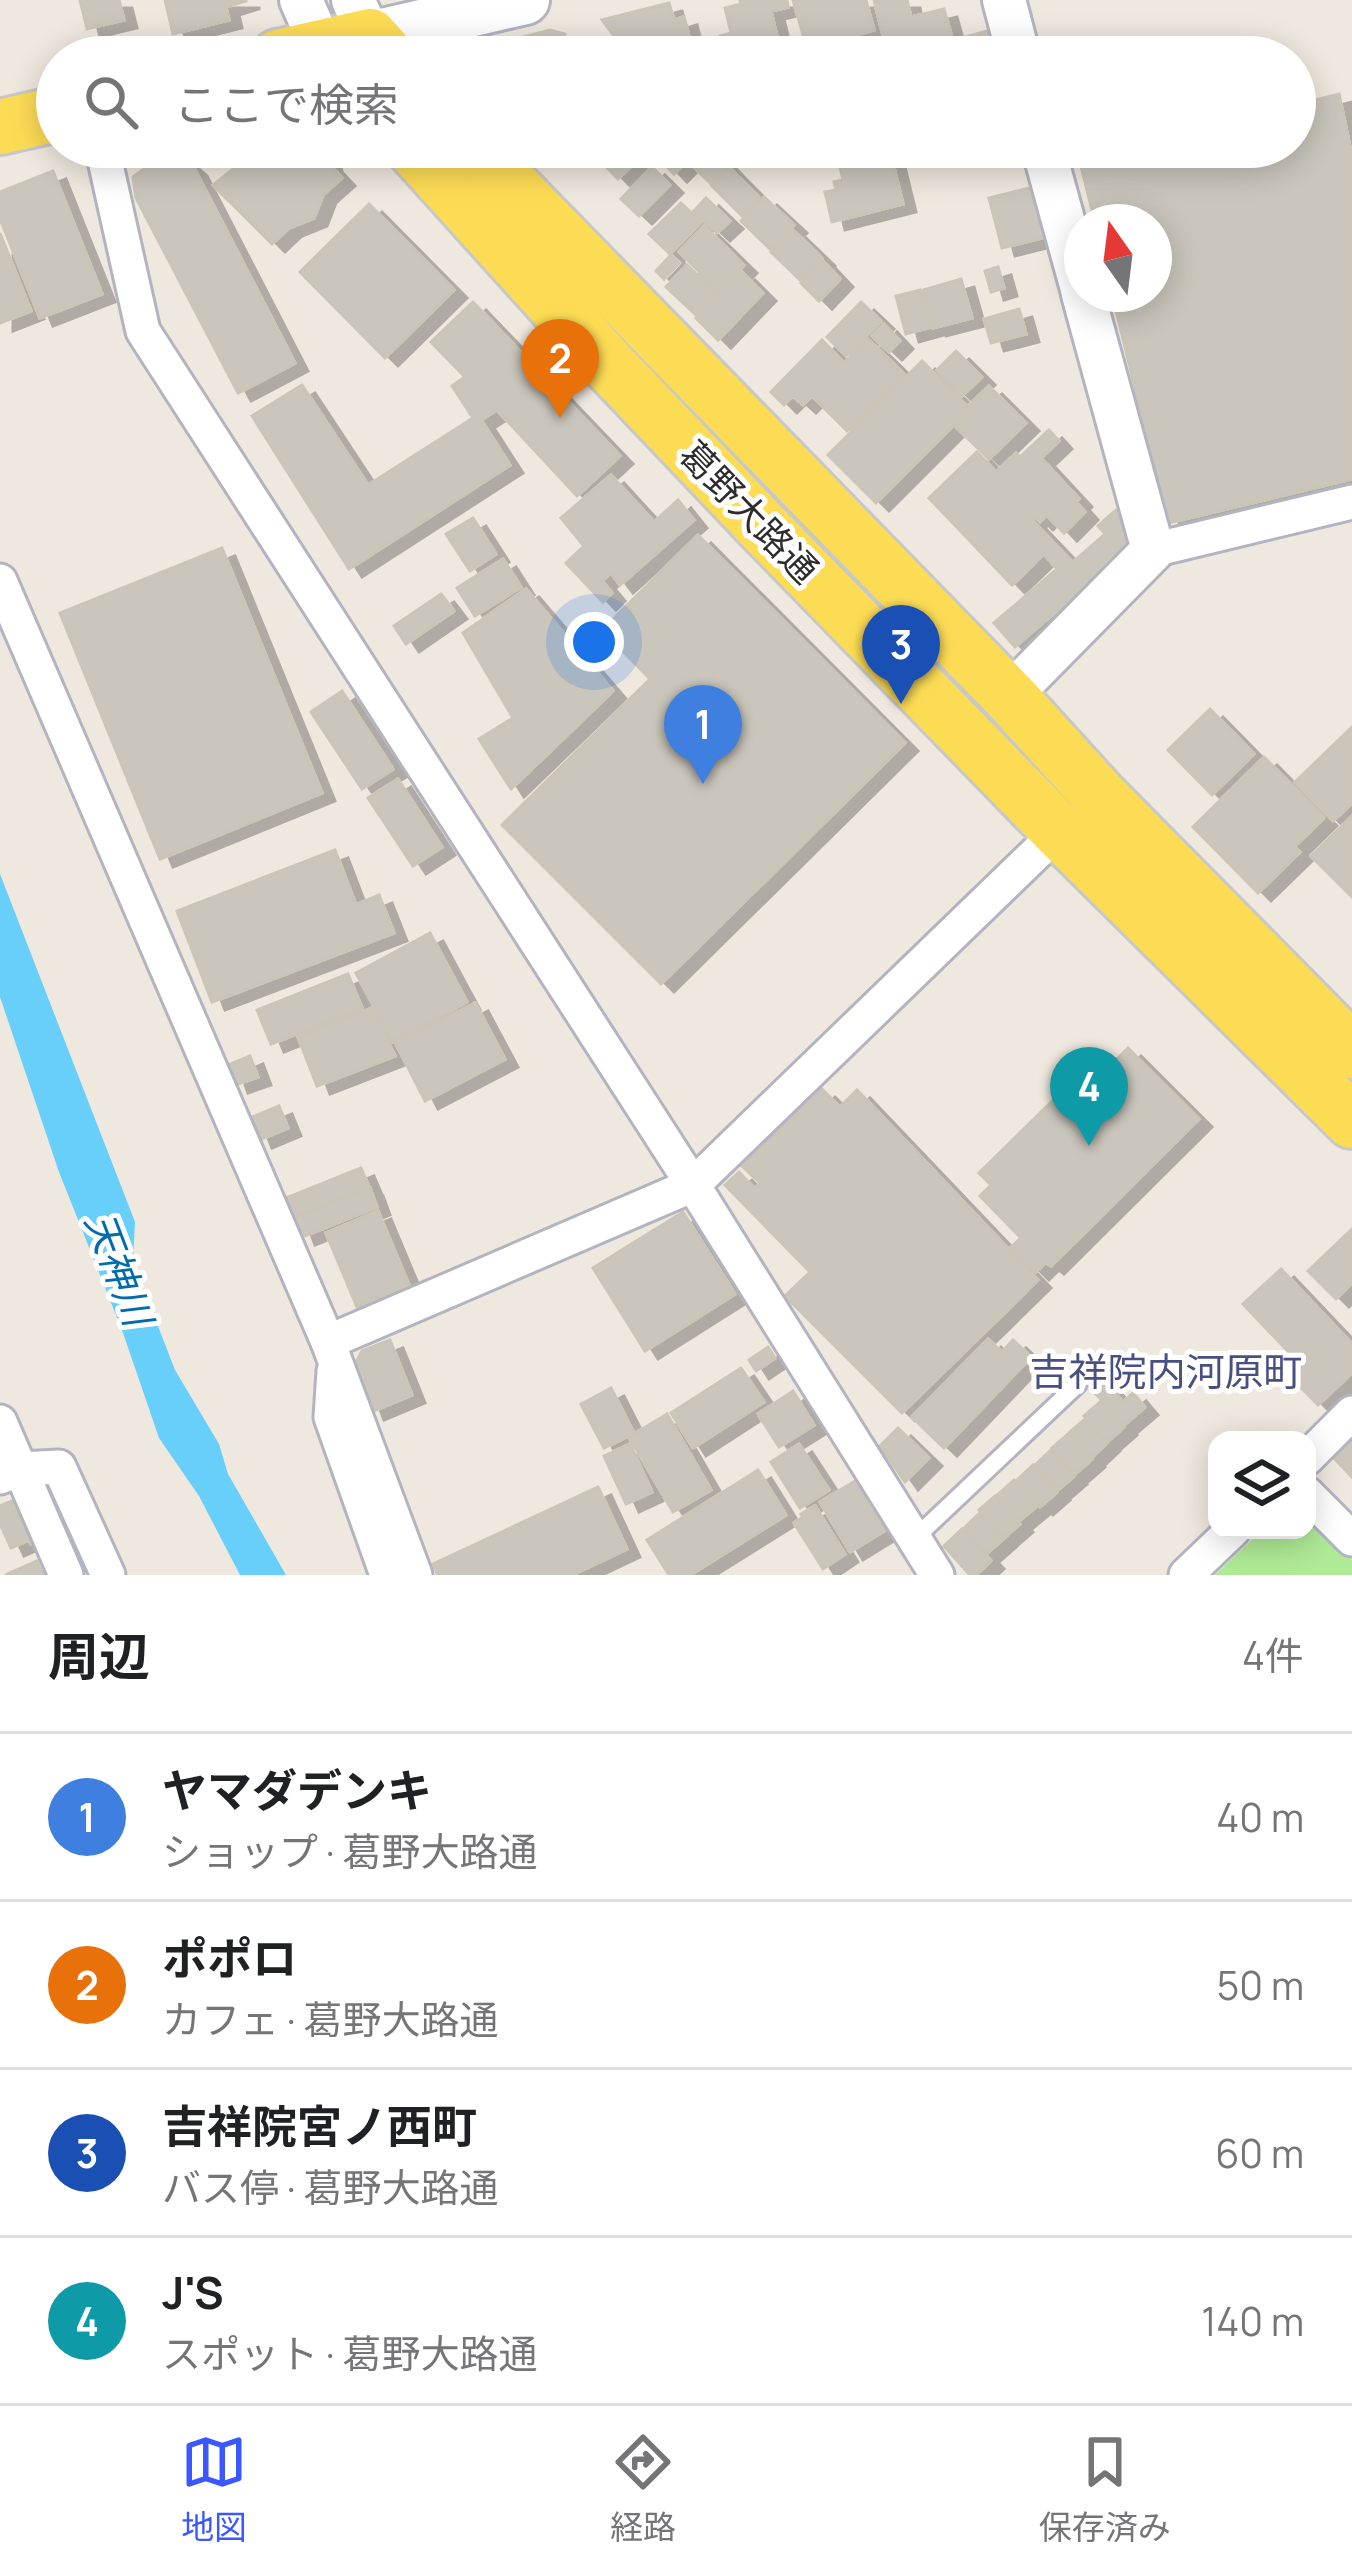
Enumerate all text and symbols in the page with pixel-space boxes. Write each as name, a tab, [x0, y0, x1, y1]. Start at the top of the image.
search box	[36, 36, 1316, 168]
icon: search	[78, 69, 144, 135]
text: ここで検索	[174, 73, 399, 135]
north arrow	[1064, 204, 1172, 312]
pin: 2	[521, 319, 599, 418]
street label: 葛野大路通	[669, 430, 830, 593]
pin: 3	[862, 605, 940, 704]
your location	[564, 612, 624, 672]
pin: 1	[664, 685, 742, 784]
pin: 4	[1050, 1047, 1128, 1146]
water label: 天神川	[74, 1204, 168, 1337]
district label: 吉祥院内河原町	[1029, 1344, 1303, 1398]
map controls	[1208, 1431, 1316, 1539]
button: layers	[1208, 1431, 1316, 1539]
text: 周辺	[48, 1621, 150, 1690]
text: 4件	[1242, 1628, 1304, 1682]
text: ヤマダデンキ	[162, 1759, 432, 1821]
text: 1	[78, 1790, 96, 1844]
text: 40 m	[1216, 1790, 1304, 1844]
text: ショップ · 葛野大路通	[162, 1824, 537, 1878]
text: ポポロ	[162, 1927, 297, 1989]
text: 2	[75, 1958, 99, 2012]
text: 50 m	[1217, 1958, 1304, 2012]
text: カフェ · 葛野大路通	[162, 1992, 498, 2046]
text: 吉祥院宮ノ西町	[162, 2095, 477, 2157]
text: 3	[76, 2126, 98, 2180]
text: 60 m	[1215, 2126, 1304, 2180]
text: バス停 · 葛野大路通	[162, 2160, 498, 2214]
text: J'S	[162, 2261, 224, 2323]
text: 4	[75, 2294, 99, 2348]
text: 140 m	[1201, 2294, 1304, 2348]
text: スポット · 葛野大路通	[162, 2326, 537, 2380]
tab: 地図	[181, 2429, 247, 2549]
tab: 経路	[610, 2429, 676, 2549]
tab: 保存済み	[1039, 2429, 1171, 2549]

